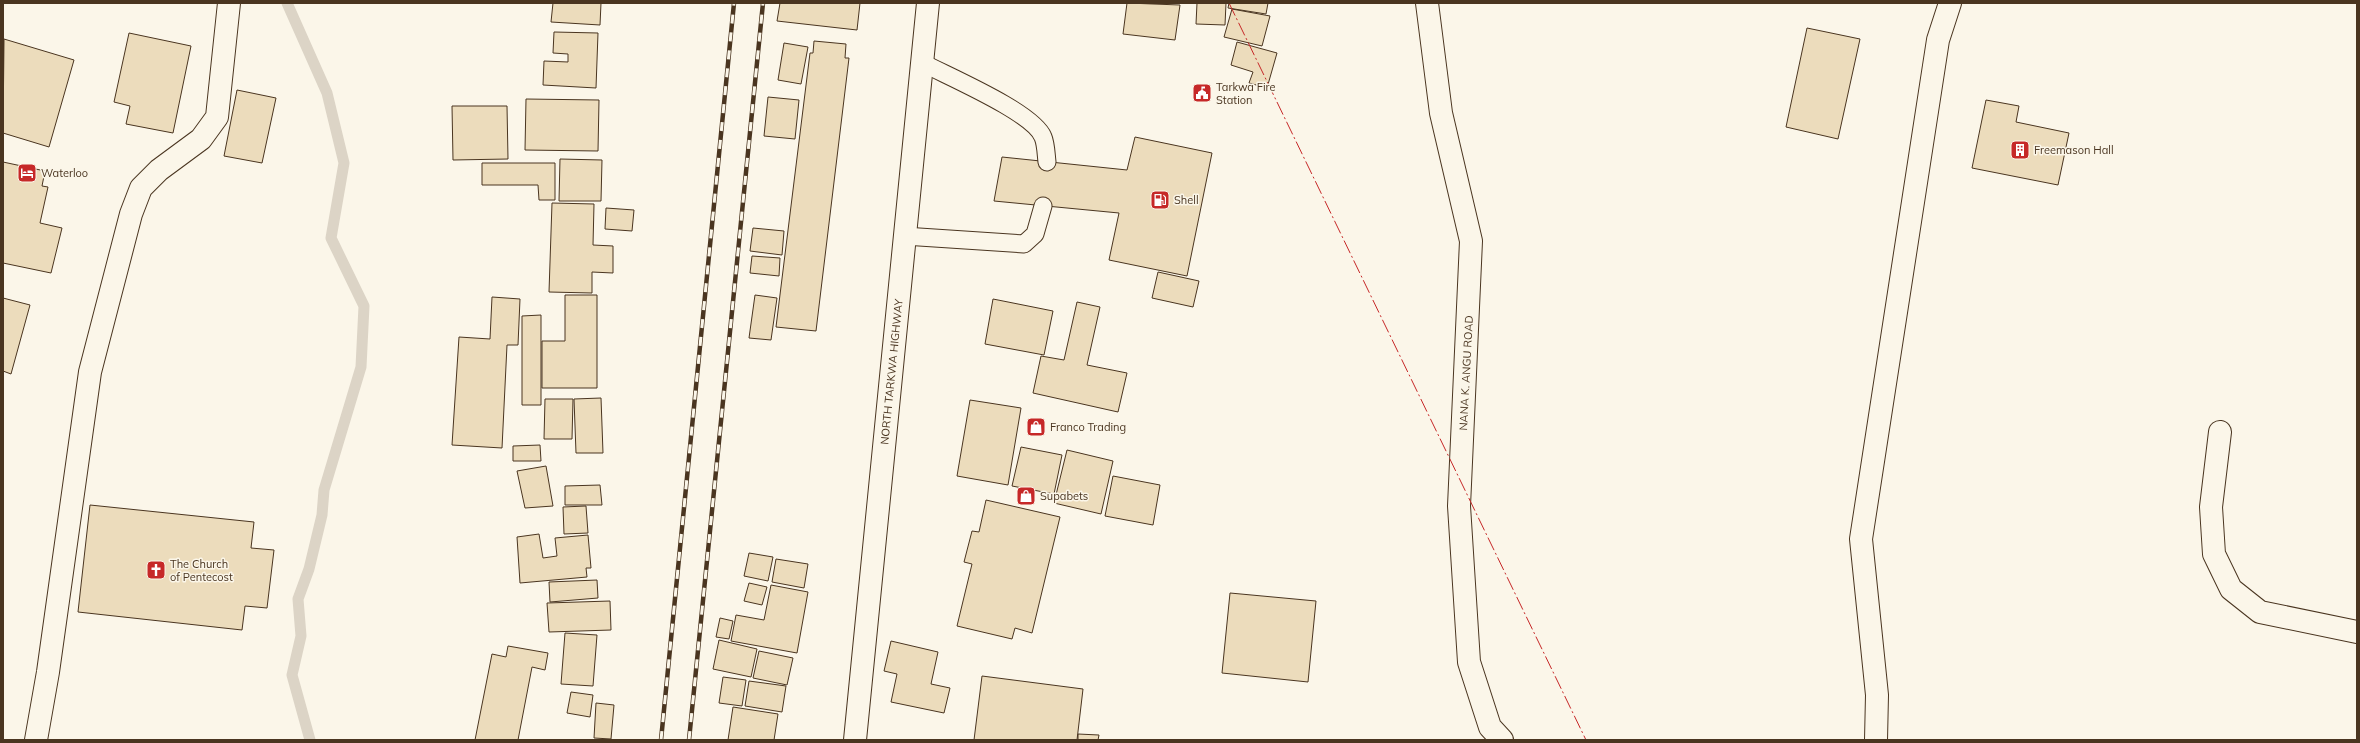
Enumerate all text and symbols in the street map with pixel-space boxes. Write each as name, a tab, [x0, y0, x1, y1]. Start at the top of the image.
place label: Tarkwa Fire Station	[1216, 80, 1276, 107]
public building icon: Tarkwa Fire Station	[1191, 82, 1213, 104]
building icon: Freemason Hall	[2009, 139, 2031, 161]
place label: Freemason Hall	[2034, 143, 2114, 157]
hotel icon: Waterloo	[16, 162, 38, 184]
place label: Waterloo	[41, 166, 88, 180]
fuel station icon: Shell	[1149, 189, 1171, 211]
place label: Shell	[1174, 193, 1199, 207]
street label: NORTH TARKWA HIGHWAY	[877, 298, 906, 445]
street label: NANA K. ANGU ROAD	[1456, 315, 1476, 431]
shop icon: Franco Trading	[1025, 416, 1047, 438]
place label: Franco Trading	[1050, 420, 1126, 434]
shop icon: Supabets	[1015, 485, 1037, 507]
place label: Supabets	[1040, 489, 1088, 503]
place label: The Church of Pentecost	[170, 557, 233, 584]
church icon: The Church of Pentecost	[145, 559, 167, 581]

